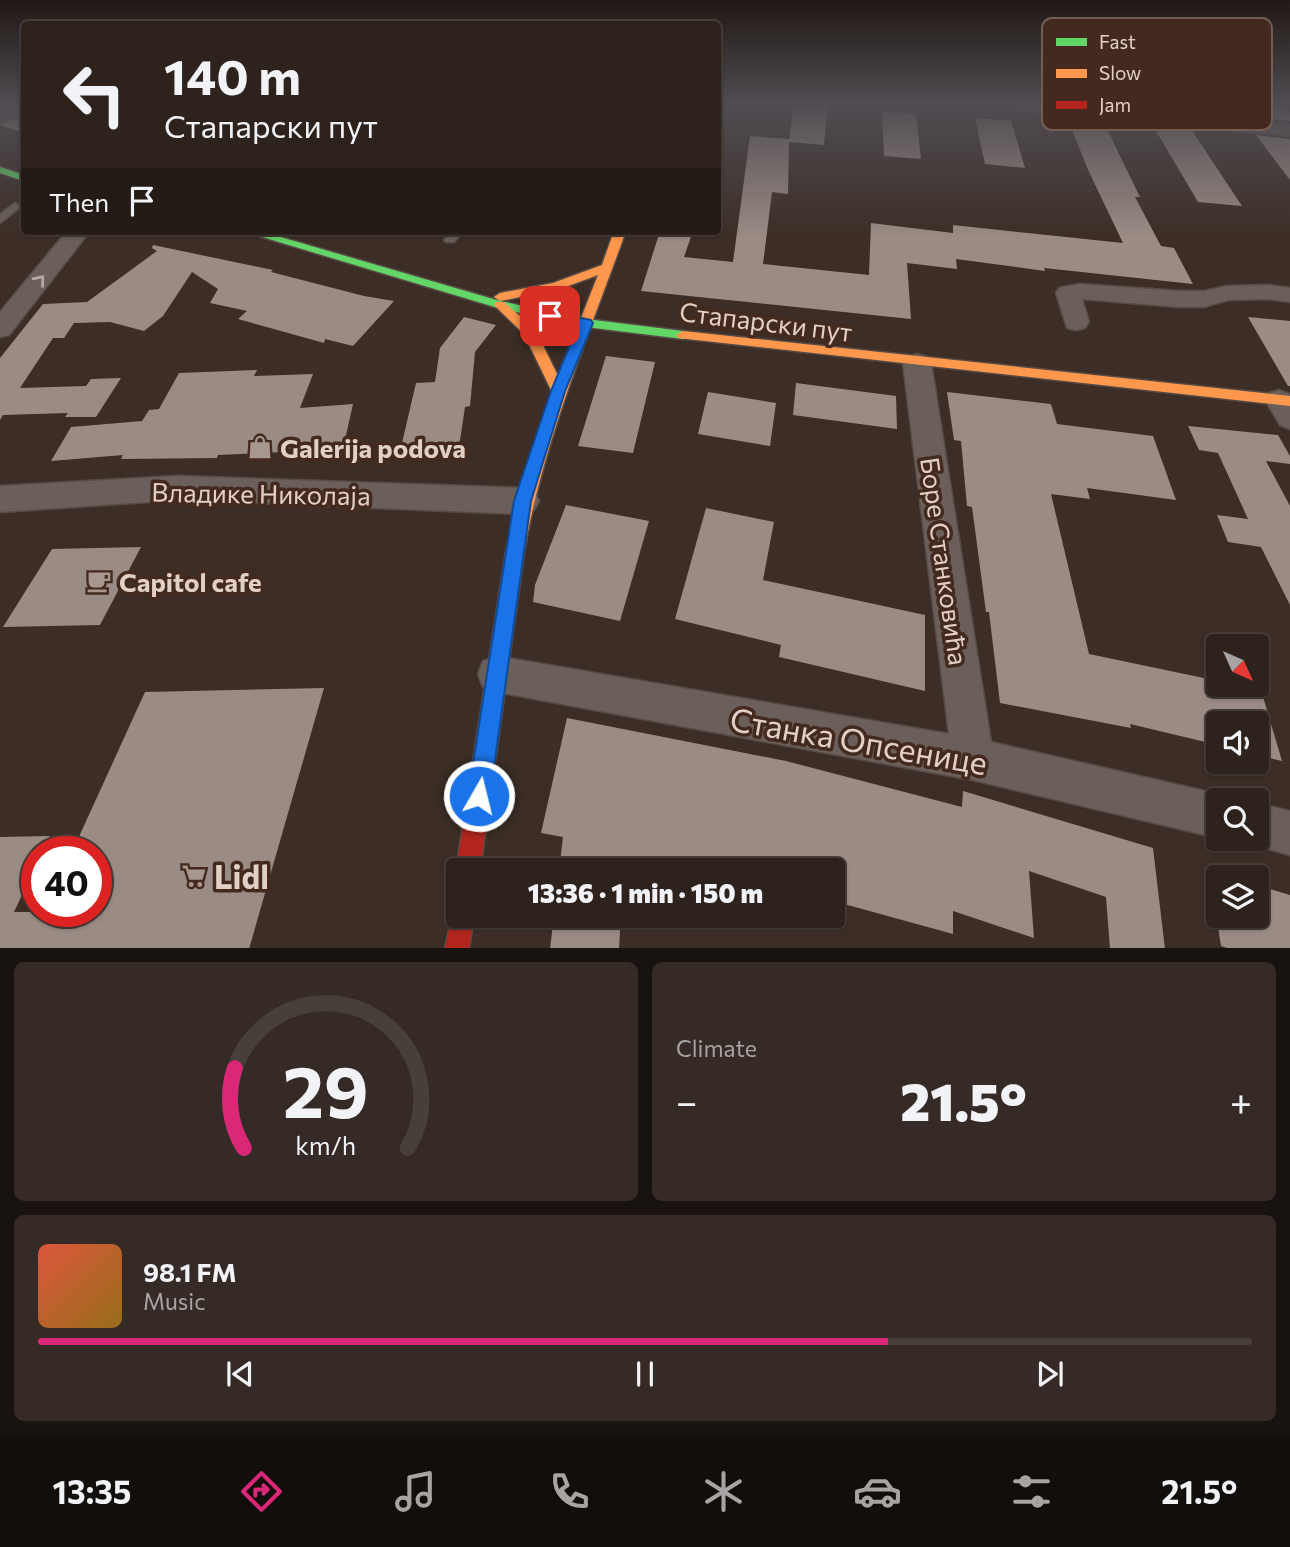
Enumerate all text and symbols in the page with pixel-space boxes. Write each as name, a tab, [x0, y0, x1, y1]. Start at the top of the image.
legend	[1042, 18, 1272, 130]
text: Fast	[1099, 30, 1136, 53]
text: 140 m	[164, 45, 301, 105]
icon: left	[49, 49, 140, 140]
text: Slow	[1099, 61, 1141, 84]
text: Jam	[1099, 93, 1131, 116]
text: Стапарски пут	[164, 105, 378, 145]
icon: arrive	[123, 182, 161, 220]
text: Then	[49, 186, 109, 217]
one-way arrow	[31, 275, 44, 288]
pin	[520, 286, 580, 346]
street label: Стапарски пут	[678, 295, 854, 347]
icon: arrive	[531, 297, 569, 335]
place label: Galerija podova	[280, 432, 466, 463]
shop icon: Galerija podova	[246, 433, 274, 461]
street label: Боре Станковића	[915, 455, 975, 667]
street label: Владике Николаја	[151, 476, 371, 510]
place label: Capitol cafe	[119, 566, 262, 597]
cafe icon: Capitol cafe	[85, 567, 113, 595]
north arrow	[1206, 634, 1269, 696]
map controls	[1206, 634, 1269, 928]
street label: Станка Опсенице	[727, 698, 991, 782]
button: sound	[1206, 711, 1269, 774]
position arrow	[442, 759, 516, 833]
button: search	[1206, 788, 1269, 851]
speed limit sign: 40	[21, 836, 112, 927]
place label: Lidl	[214, 856, 269, 896]
supermarket icon: Lidl	[180, 862, 208, 890]
button: layers	[1206, 865, 1269, 928]
text: 13:36 · 1 min · 150 m	[528, 877, 763, 908]
text: Climate	[676, 1034, 757, 1062]
text: 29	[283, 1044, 369, 1133]
text: 21.5°	[900, 1068, 1027, 1132]
text: −	[676, 1077, 698, 1124]
text: +	[1230, 1077, 1252, 1124]
text: km/h	[296, 1129, 356, 1159]
text: 98.1 FM	[143, 1256, 237, 1287]
text: Music	[143, 1287, 206, 1315]
icon: previous	[221, 1355, 259, 1393]
icon: pause	[626, 1355, 664, 1393]
icon: next	[1031, 1355, 1069, 1393]
icon: directions	[237, 1467, 286, 1516]
icon: music	[391, 1467, 440, 1516]
icon: phone	[545, 1467, 594, 1516]
icon: climate	[699, 1467, 748, 1516]
icon: car	[853, 1467, 902, 1516]
icon: filters	[1007, 1467, 1056, 1516]
text: 13:35	[53, 1471, 131, 1511]
text: 21.5°	[1161, 1471, 1237, 1511]

